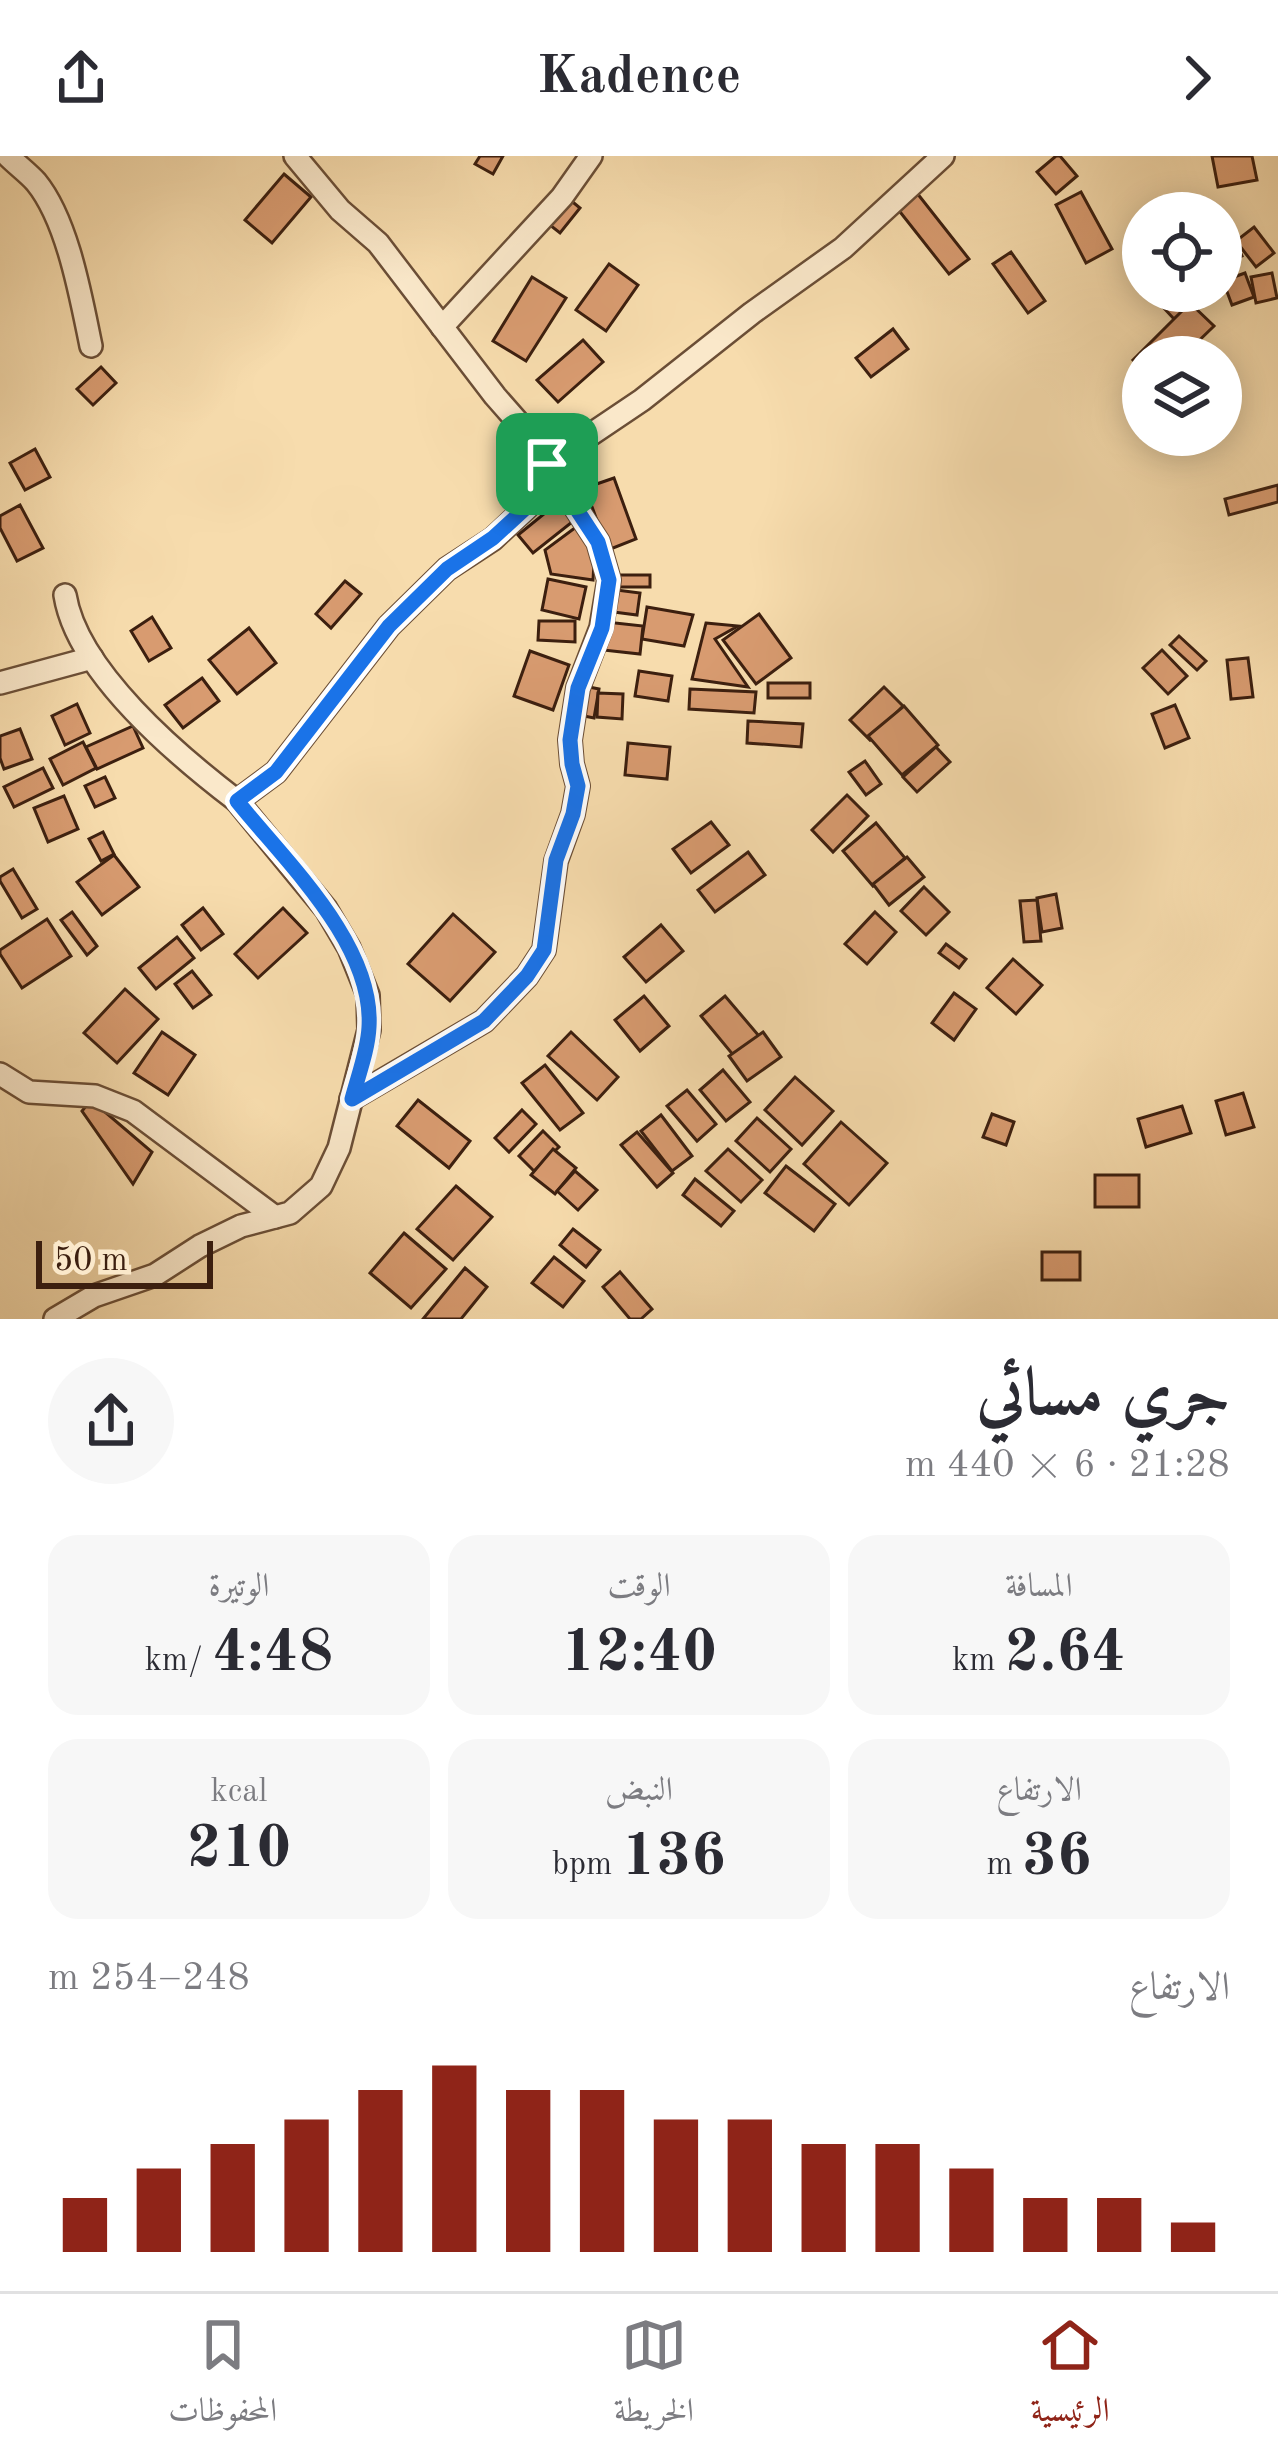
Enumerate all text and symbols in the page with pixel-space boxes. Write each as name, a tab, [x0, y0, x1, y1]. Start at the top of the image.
icon: share	[48, 45, 114, 111]
icon: forward	[1164, 45, 1230, 111]
text: Kadence	[537, 51, 741, 105]
map controls	[1122, 192, 1242, 456]
button: locate	[1122, 192, 1242, 312]
button: layers	[1122, 336, 1242, 456]
pin	[496, 413, 598, 515]
icon: arrive	[514, 431, 580, 497]
scale bar	[36, 1235, 213, 1288]
text: 50 m	[54, 1245, 128, 1278]
button: share	[48, 1358, 174, 1484]
text: جري مسائي	[976, 1364, 1230, 1430]
text: 21:28 · 6 × 440 m	[905, 1446, 1230, 1485]
text: الوتيرة	[209, 1571, 269, 1604]
text: الوقت	[607, 1571, 671, 1604]
text: المسافة	[1005, 1571, 1073, 1604]
text: 4:48	[212, 1624, 333, 1684]
text: 12:40	[561, 1624, 717, 1684]
text: 2.64	[1005, 1624, 1126, 1684]
text: /km	[145, 1645, 212, 1678]
text: km	[952, 1645, 1005, 1678]
text: النبض	[605, 1775, 673, 1808]
text: الارتفاع	[996, 1775, 1082, 1808]
text: kcal	[211, 1776, 267, 1809]
text: 210	[187, 1820, 291, 1880]
text: 136	[622, 1828, 726, 1888]
text: 36	[1022, 1828, 1092, 1888]
text: bpm	[552, 1849, 622, 1882]
text: m	[986, 1849, 1022, 1882]
text: 248–254 m	[48, 1959, 250, 1998]
text: الارتفاع	[1129, 1969, 1230, 2008]
tab: المحفوظات	[168, 2312, 277, 2442]
tab: الخريطة	[614, 2312, 694, 2442]
tab: الرئيسية	[1030, 2312, 1110, 2442]

